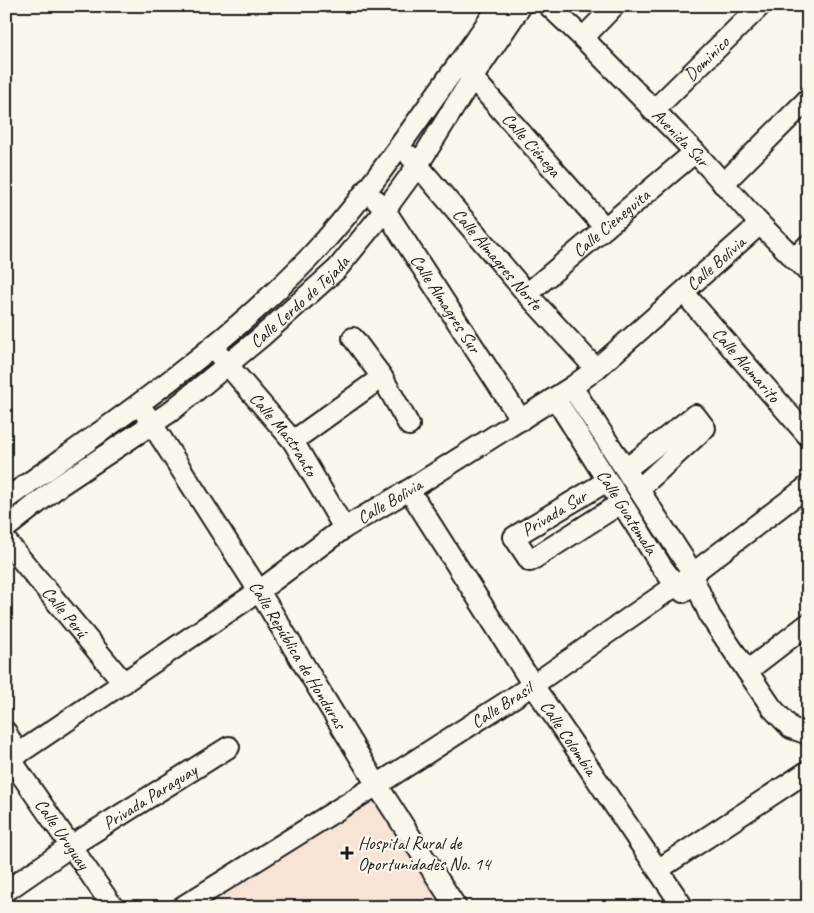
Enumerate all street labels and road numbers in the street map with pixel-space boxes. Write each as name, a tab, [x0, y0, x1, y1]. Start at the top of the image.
street label: Dominico	[679, 30, 735, 86]
street label: Avenida Sur	[647, 104, 715, 173]
street label: Calle Ciénega	[497, 108, 567, 182]
street label: Calle Cieneguita	[568, 183, 655, 262]
street label: Calle Almagres Norte	[448, 203, 548, 315]
street label: Calle Bolivia	[682, 230, 751, 295]
street label: Calle Lerdo de Tejada	[245, 250, 355, 353]
street label: Calle Almagres Sur	[406, 250, 487, 358]
street label: Calle Alamarito	[708, 323, 786, 408]
street label: Calle Mastranto	[245, 388, 323, 482]
street label: Calle Guatemala	[592, 465, 663, 560]
street label: Calle Bolivia	[353, 473, 428, 529]
street label: Privada Sur	[518, 484, 593, 541]
street label: Calle República de Honduras	[244, 577, 352, 734]
street label: Calle Perú	[37, 582, 93, 643]
street label: Calle Brasil	[467, 676, 539, 733]
street label: Calle Colombia	[536, 696, 603, 781]
street label: Privada Paraguay	[99, 758, 202, 834]
street label: Calle Uruguay	[30, 794, 95, 875]

